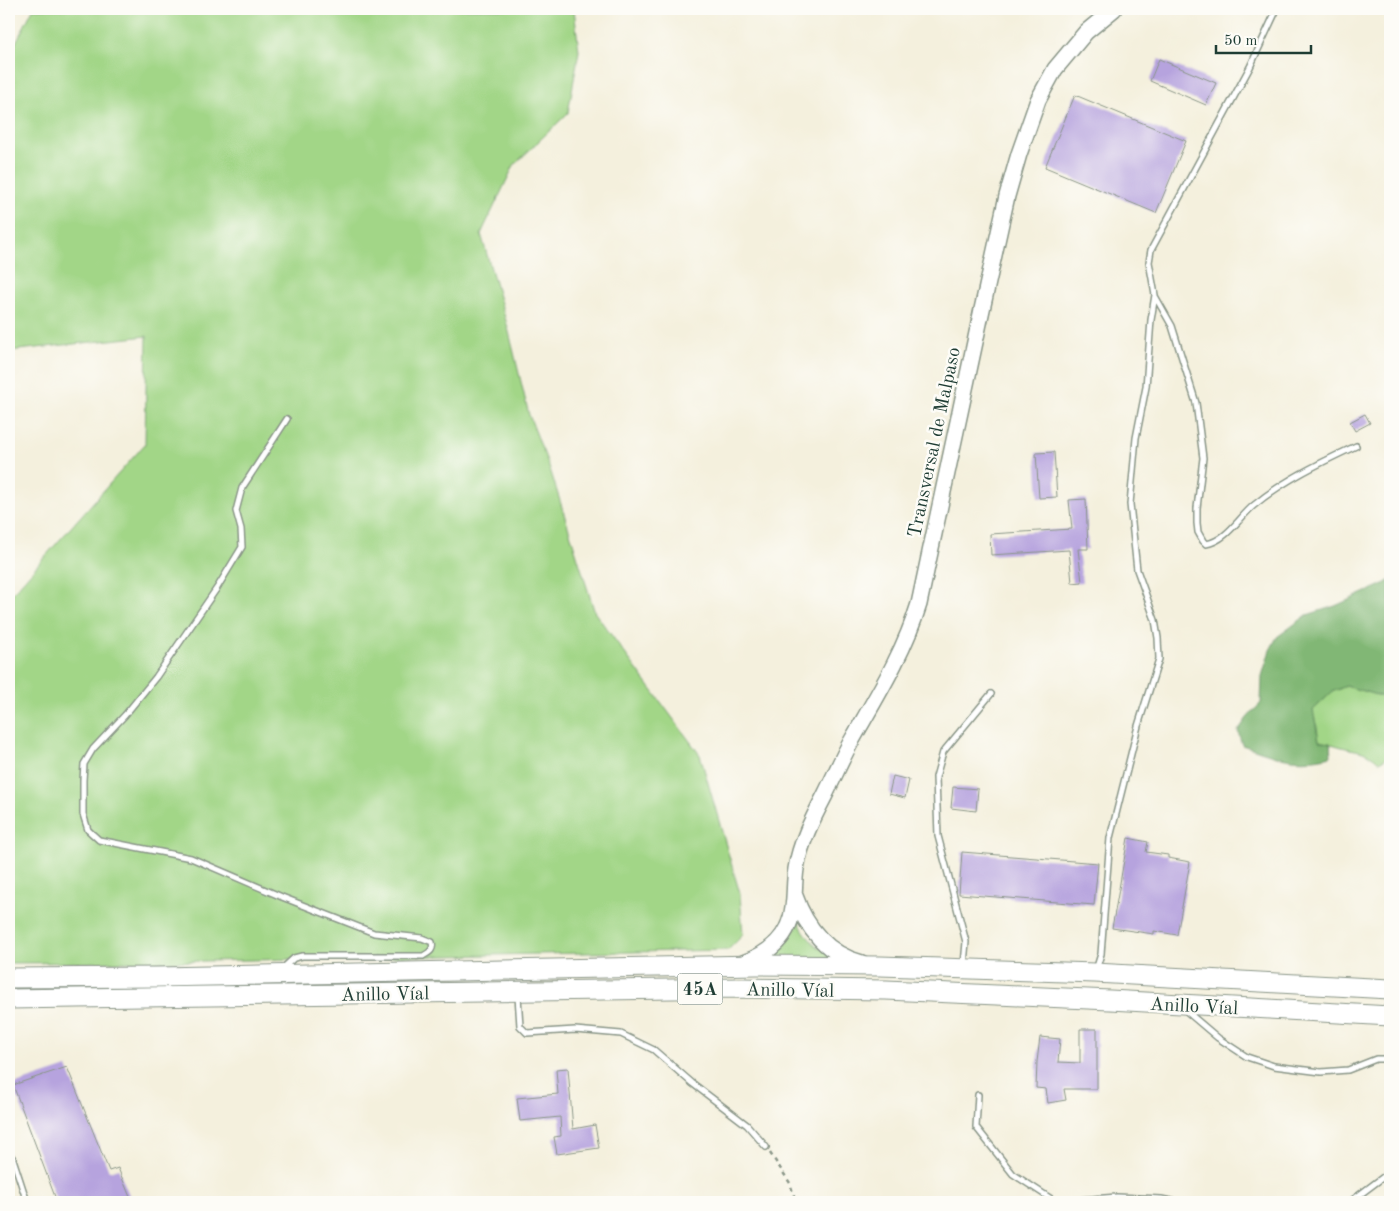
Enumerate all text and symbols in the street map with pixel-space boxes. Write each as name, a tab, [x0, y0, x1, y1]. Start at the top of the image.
scale bar	[1216, 22, 1312, 54]
text: 50 m	[1224, 34, 1258, 49]
street label: Transversal de Malpaso	[906, 345, 965, 540]
road number: 45A	[678, 974, 722, 1004]
street label: Anillo Víal	[746, 981, 834, 1002]
street label: Anillo Víal	[341, 985, 429, 1006]
street label: Anillo Víal	[1149, 996, 1239, 1019]

